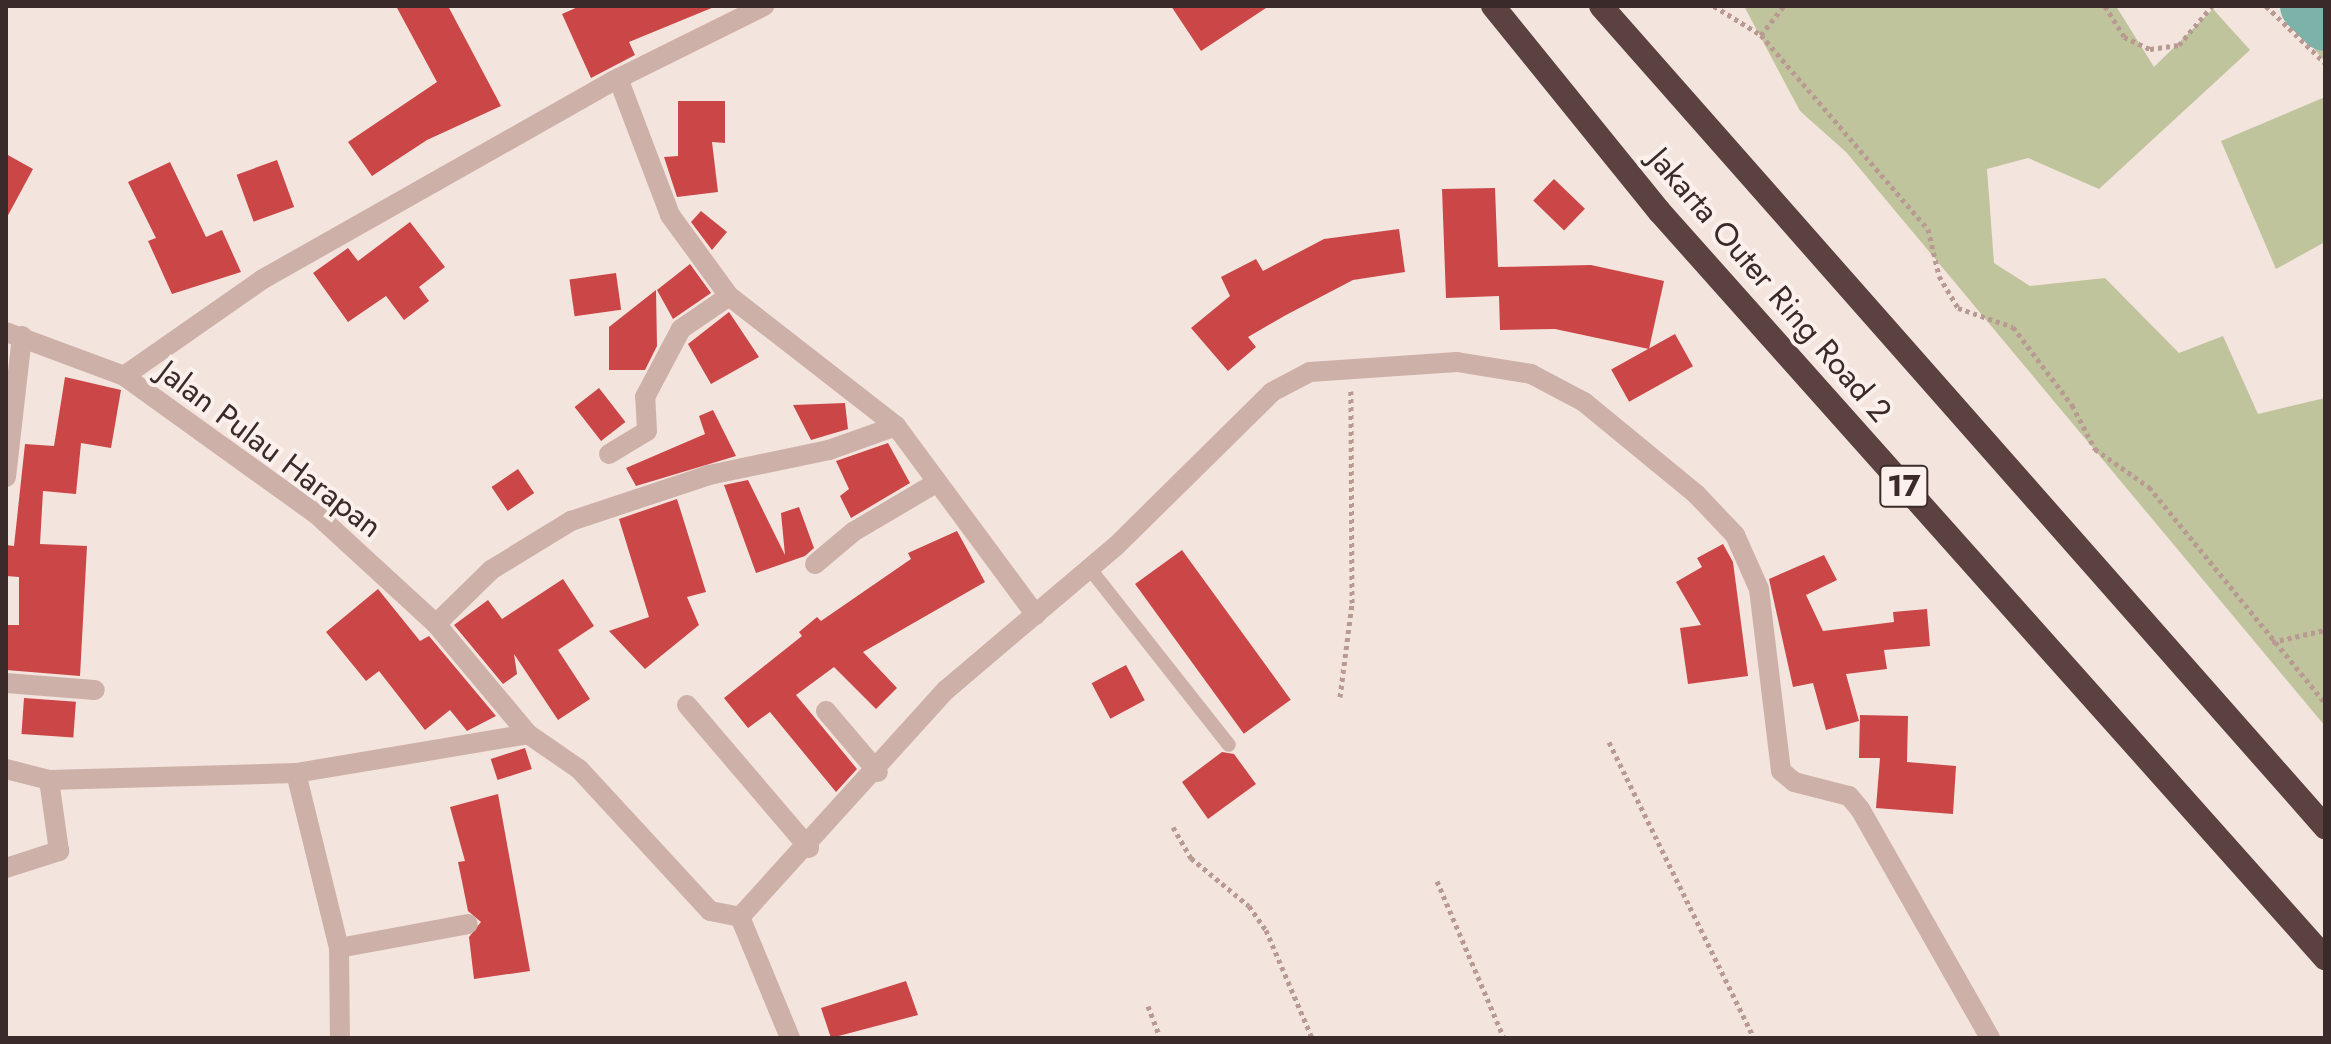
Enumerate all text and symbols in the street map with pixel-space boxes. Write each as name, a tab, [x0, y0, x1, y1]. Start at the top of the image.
street label: Jakarta Outer Ring Road 2	[1640, 140, 1900, 430]
street label: Jalan Pulau Harapan	[151, 352, 389, 546]
road number: 17	[1878, 460, 1930, 512]

